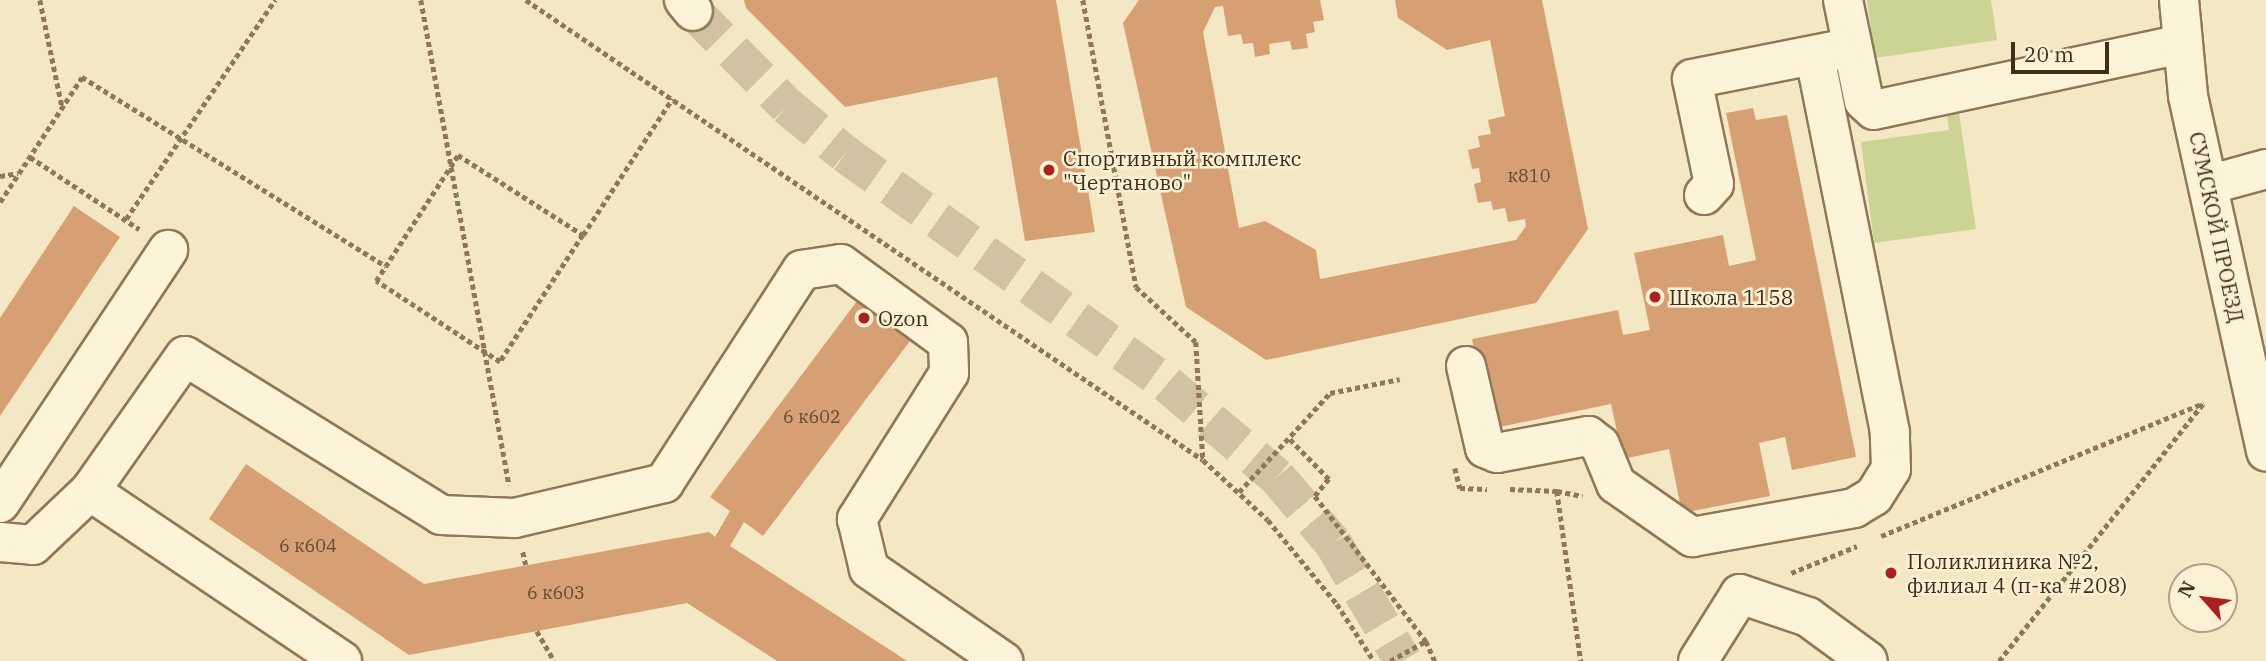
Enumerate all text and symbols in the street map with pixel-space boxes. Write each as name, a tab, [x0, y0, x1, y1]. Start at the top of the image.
scale bar	[2014, 28, 2112, 72]
text: 20 m	[2024, 40, 2074, 68]
street label: СУМСКОЙ ПРОЕЗД	[2184, 129, 2250, 325]
place label: Спортивный комплекс "Чертаново"	[1063, 145, 1302, 195]
marker: Спортивный комплекс "Чертаново"	[1041, 162, 1057, 178]
house number: к810	[1508, 165, 1550, 187]
place label: Школа 1158	[1669, 284, 1793, 310]
marker: Школа 1158	[1647, 289, 1663, 305]
place label: Ozon	[878, 305, 929, 331]
marker: Ozon	[856, 310, 872, 326]
house number: 6 к602	[783, 406, 841, 428]
house number: 6 к604	[279, 535, 337, 557]
place label: Поликлиника №2, филиал 4 (п-ка #208)	[1907, 548, 2127, 598]
marker: Поликлиника №2, филиал 4 (п-ка #208)	[1881, 563, 1901, 583]
north arrow	[2168, 563, 2238, 633]
text: N	[2172, 577, 2200, 601]
house number: 6 к603	[527, 582, 585, 604]

